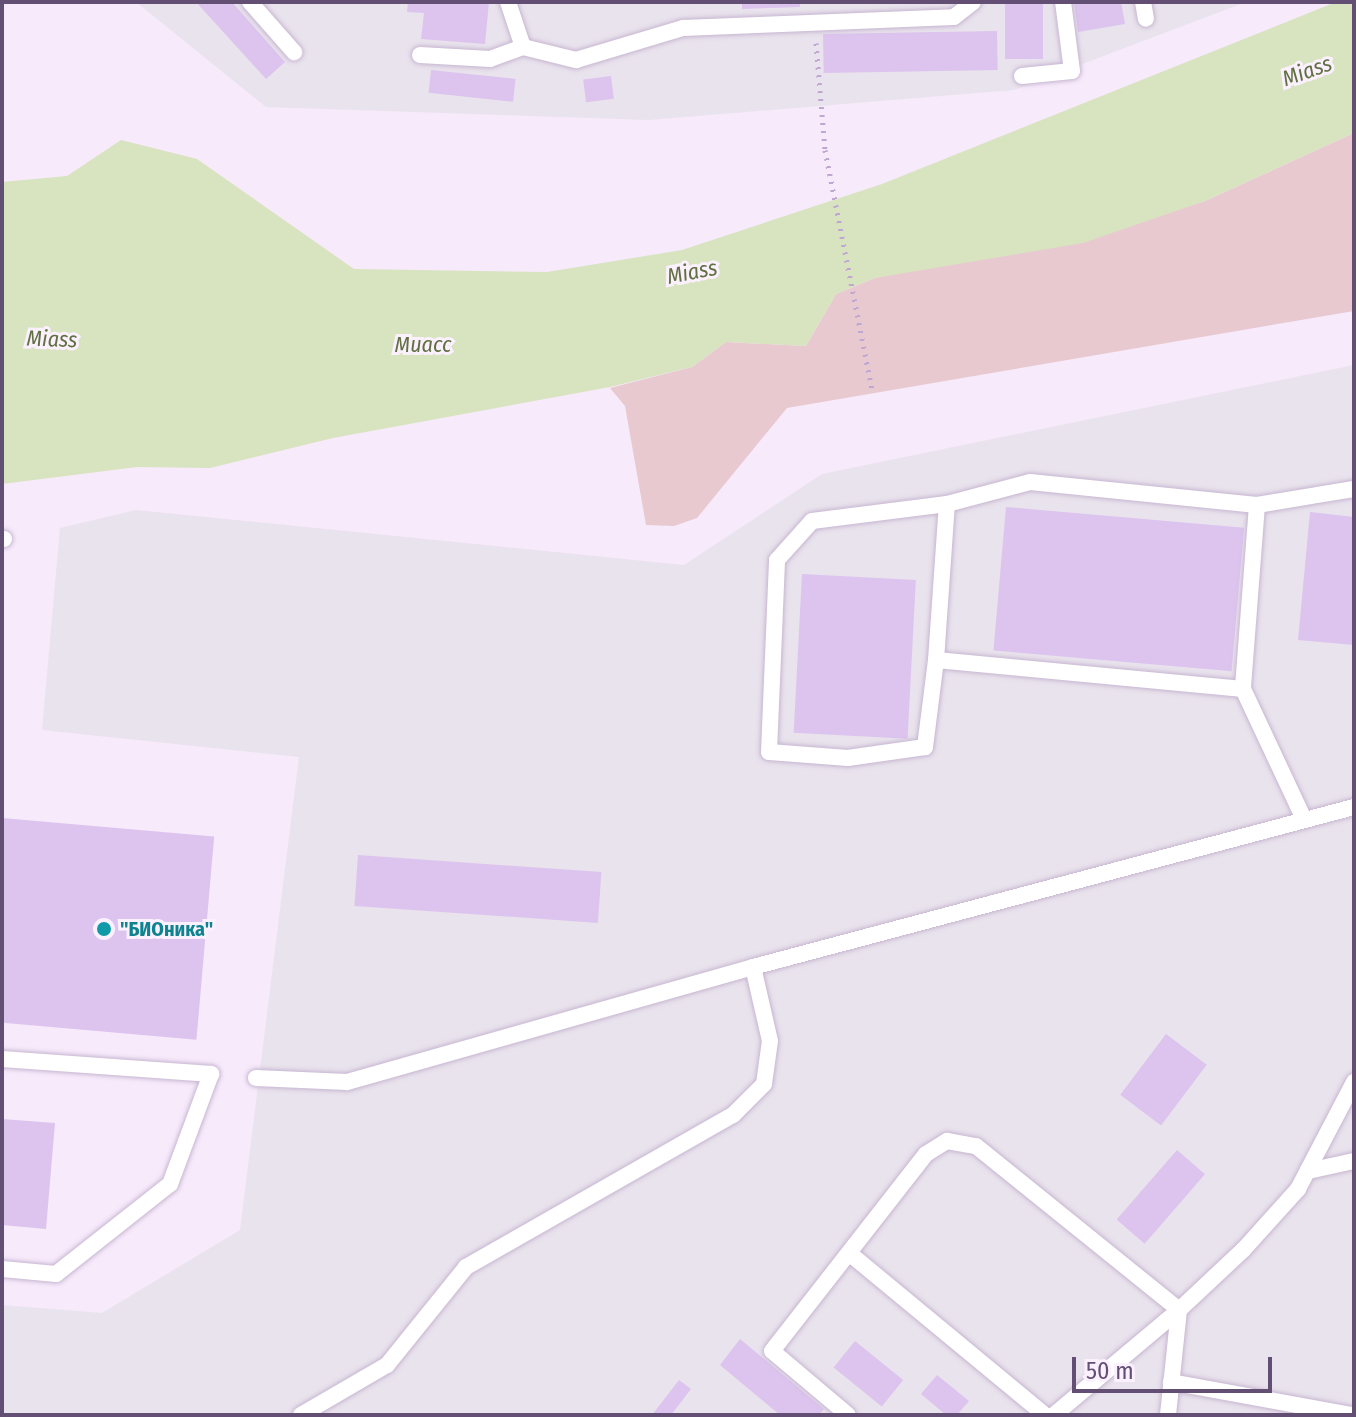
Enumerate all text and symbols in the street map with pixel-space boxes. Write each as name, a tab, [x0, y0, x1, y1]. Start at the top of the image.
water label: Miass	[1279, 50, 1335, 92]
water label: Miass	[664, 254, 720, 290]
water label: Miass	[26, 325, 78, 353]
water label: Миасс	[395, 332, 451, 358]
place label: "БИОника"	[120, 917, 213, 941]
marker: "БИОника"	[95, 920, 113, 938]
scale bar	[1076, 1341, 1276, 1391]
text: 50 m	[1086, 1357, 1134, 1385]

